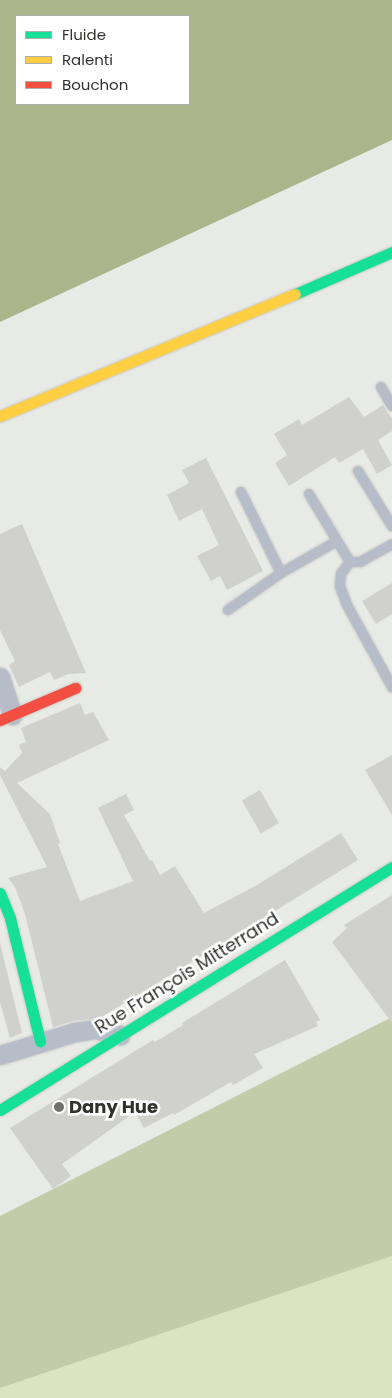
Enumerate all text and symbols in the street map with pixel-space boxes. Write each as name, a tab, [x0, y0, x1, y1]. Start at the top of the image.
legend	[15, 15, 190, 105]
text: Fluide	[62, 24, 106, 45]
text: Ralenti	[62, 49, 113, 70]
text: Bouchon	[62, 74, 128, 95]
street label: Rue François Mitterrand	[91, 908, 283, 1038]
place label: Dany Hue	[69, 1096, 158, 1118]
marker: Dany Hue	[53, 1101, 65, 1113]

